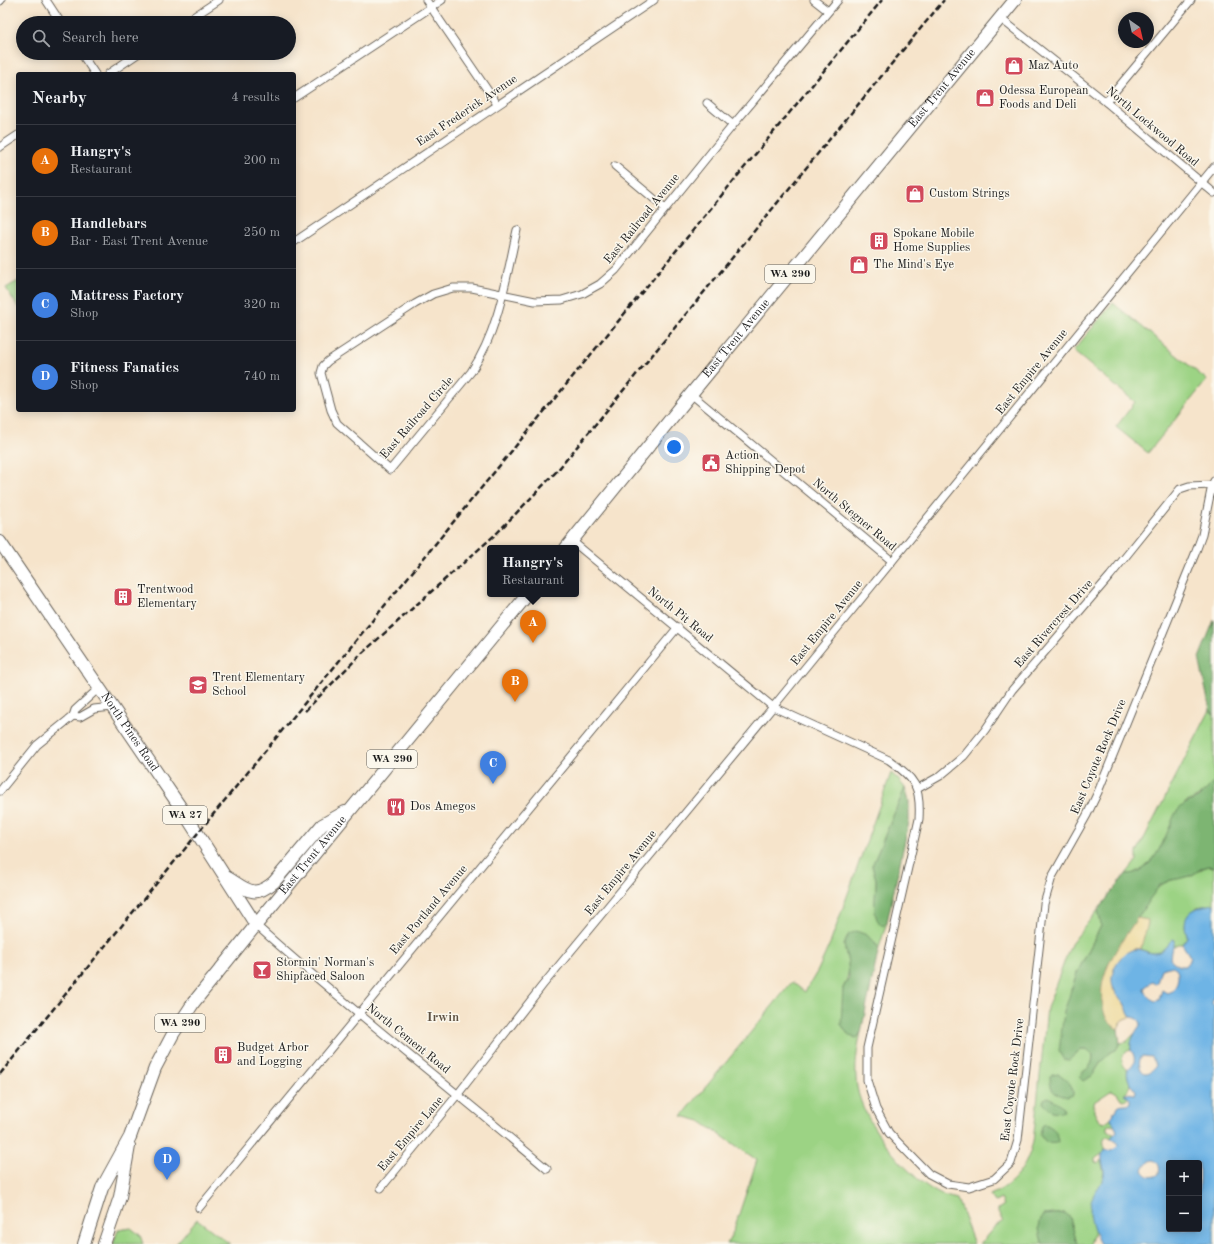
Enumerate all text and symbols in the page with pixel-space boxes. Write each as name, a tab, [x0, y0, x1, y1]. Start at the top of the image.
north arrow	[1118, 12, 1154, 48]
search box	[16, 16, 296, 60]
icon: search	[30, 27, 52, 49]
text: Search here	[62, 31, 139, 46]
street label: East Trent Avenue	[906, 46, 978, 130]
shop icon: Maz Auto	[1003, 55, 1025, 77]
place label: Maz Auto	[1028, 60, 1078, 72]
street label: East Frederick Avenue	[415, 73, 520, 149]
place label: Odessa European Foods and Deli	[999, 85, 1089, 111]
street label: North Lockwood Road	[1103, 85, 1201, 169]
shop icon: Odessa European Foods and Deli	[974, 87, 996, 109]
text: Nearby	[32, 90, 87, 107]
text: 4 results	[231, 91, 280, 104]
text: Hangry's	[70, 145, 131, 160]
text: A	[40, 154, 50, 167]
text: 200 m	[243, 154, 280, 167]
text: Restaurant	[70, 163, 132, 176]
street label: East Railroad Avenue	[602, 171, 682, 266]
shop icon: Custom Strings	[904, 183, 926, 205]
place label: Custom Strings	[929, 188, 1010, 200]
text: Handlebars	[70, 217, 147, 232]
text: B	[40, 226, 50, 239]
text: 250 m	[243, 226, 280, 239]
place label: Spokane Mobile Home Supplies	[893, 228, 975, 254]
building icon: Spokane Mobile Home Supplies	[868, 230, 890, 252]
text: Bar · East Trent Avenue	[70, 235, 208, 248]
shop icon: The Mind's Eye	[848, 254, 870, 276]
place label: The Mind's Eye	[873, 259, 955, 271]
road number: WA 290	[765, 265, 815, 283]
text: Mattress Factory	[70, 289, 184, 304]
street label: East Trent Avenue	[701, 297, 773, 380]
text: C	[41, 298, 49, 311]
text: 320 m	[243, 298, 280, 311]
text: Shop	[70, 307, 98, 320]
street label: East Empire Avenue	[994, 327, 1070, 417]
text: Fitness Fanatics	[70, 361, 179, 376]
text: D	[40, 370, 50, 383]
text: 740 m	[243, 370, 280, 383]
street label: East Railroad Circle	[378, 374, 456, 461]
text: Shop	[70, 379, 98, 392]
your location	[664, 437, 684, 457]
place label: Action Shipping Depot	[725, 450, 805, 476]
public building icon: Action Shipping Depot	[700, 452, 722, 474]
street label: North Stegner Road	[810, 477, 898, 553]
popup	[487, 545, 579, 597]
text: Hangry's	[502, 556, 563, 571]
text: Restaurant	[502, 574, 564, 587]
street label: East Rivercrest Drive	[1013, 577, 1096, 670]
street label: East Empire Avenue	[789, 578, 865, 668]
place label: Trentwood Elementary	[137, 584, 198, 610]
street label: North Pit Road	[645, 585, 715, 645]
building icon: Trentwood Elementary	[112, 586, 134, 608]
pin: A	[520, 610, 546, 643]
pin: B	[502, 669, 528, 702]
place label: Trent Elementary School	[212, 672, 306, 698]
school or university icon: Trent Elementary School	[187, 674, 209, 696]
street label: North Pines Road	[98, 690, 160, 774]
street label: East Coyote Rock Drive	[1069, 697, 1129, 816]
road number: WA 290	[367, 750, 417, 768]
pin: C	[480, 751, 506, 784]
restaurant icon: Dos Amegos	[385, 796, 407, 818]
place label: Dos Amegos	[410, 801, 476, 813]
road number: WA 27	[163, 806, 207, 824]
street label: East Trent Avenue	[277, 813, 349, 897]
street label: East Empire Avenue	[583, 828, 659, 918]
street label: East Portland Avenue	[388, 863, 470, 957]
place label: Stormin' Norman's Shipfaced Saloon	[276, 957, 374, 983]
bar icon: Stormin' Norman's Shipfaced Saloon	[251, 959, 273, 981]
street label: North Cement Road	[364, 1002, 452, 1076]
district label: Irwin	[427, 1011, 459, 1024]
road number: WA 290	[155, 1014, 205, 1032]
street label: East Coyote Rock Drive	[999, 1017, 1027, 1142]
place label: Budget Arbor and Logging	[237, 1042, 309, 1068]
building icon: Budget Arbor and Logging	[212, 1044, 234, 1066]
street label: East Empire Lane	[376, 1094, 446, 1174]
pin: D	[154, 1147, 180, 1180]
map controls	[1166, 1160, 1202, 1232]
button: +	[1166, 1160, 1202, 1196]
button: −	[1166, 1196, 1202, 1232]

